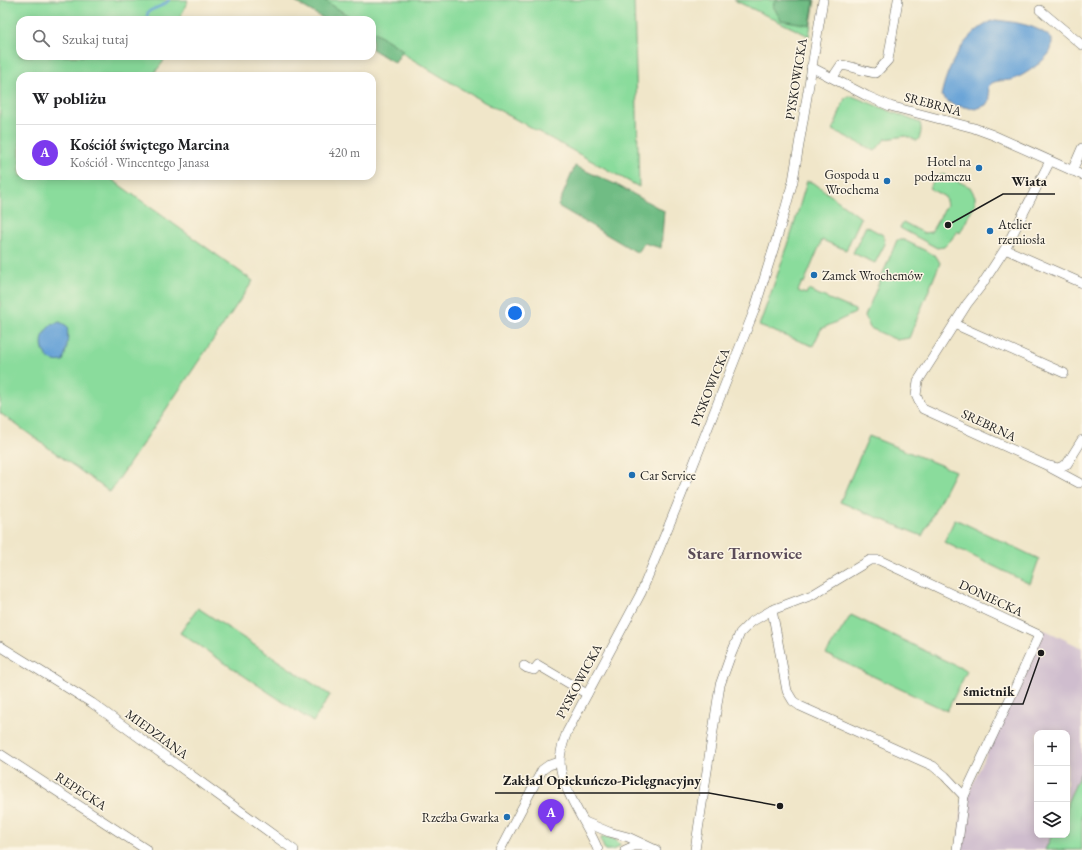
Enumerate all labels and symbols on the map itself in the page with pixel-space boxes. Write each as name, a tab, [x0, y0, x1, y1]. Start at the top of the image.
street label: PYSKOWICKA	[781, 36, 811, 121]
street label: SREBRNA	[902, 88, 965, 120]
place label: Hotel na podzamczu	[914, 153, 972, 185]
marker: Hotel na podzamczu	[974, 163, 984, 173]
place label: Gospoda u Wrochema	[824, 166, 880, 198]
callout: Wiata	[1003, 168, 1055, 194]
text: Wiata	[1011, 172, 1048, 190]
marker: Gospoda u Wrochema	[882, 176, 892, 186]
place label: Atelier rzemiosła	[997, 216, 1046, 248]
marker: Atelier rzemiosła	[985, 226, 995, 236]
place label: Zamek Wrochemów	[822, 267, 923, 284]
marker: Zamek Wrochemów	[809, 270, 819, 280]
your location	[505, 303, 525, 323]
street label: PYSKOWICKA	[687, 345, 734, 428]
street label: SREBRNA	[959, 405, 1020, 446]
place label: Car Service	[640, 467, 696, 484]
marker: Car Service	[627, 470, 637, 480]
district label: Stare Tarnowice	[688, 542, 802, 564]
street label: DONIECKA	[956, 576, 1027, 621]
street label: PYSKOWICKA	[552, 640, 606, 721]
callout: śmietnik	[956, 678, 1023, 704]
text: śmietnik	[963, 682, 1015, 700]
street label: MIEDZIANA	[122, 705, 193, 763]
callout: Zakład Opiekuńczo-Pielęgnacyjny	[495, 767, 709, 793]
street label: REPECKA	[52, 768, 111, 815]
text: Zakład Opiekuńczo-Pielęgnacyjny	[503, 771, 701, 789]
pin: A	[538, 799, 564, 832]
place label: Rzeźba Gwarka	[422, 809, 500, 826]
marker: Rzeźba Gwarka	[502, 812, 512, 822]

